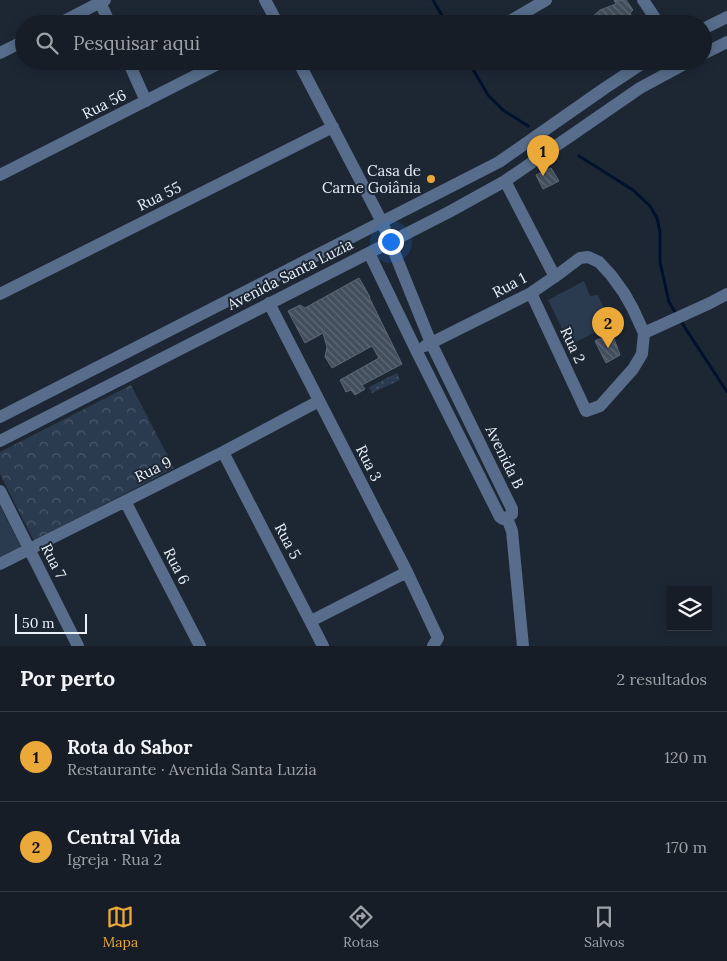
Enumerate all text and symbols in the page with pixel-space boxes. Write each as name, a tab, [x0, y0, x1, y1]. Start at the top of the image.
search box	[15, 15, 712, 70]
icon: search	[33, 29, 61, 57]
text: Pesquisar aqui	[73, 31, 200, 55]
street label: Rua 56	[79, 85, 129, 123]
pin: 1	[527, 135, 559, 176]
place label: Casa de Carne Goiânia	[322, 161, 421, 197]
marker: Casa de Carne Goiânia	[425, 173, 437, 185]
street label: Rua 55	[134, 177, 184, 215]
your location	[378, 229, 404, 255]
street label: Avenida Santa Luzia	[223, 234, 356, 314]
street label: Rua 1	[489, 268, 529, 302]
pin: 2	[592, 307, 624, 348]
street label: Rua 2	[556, 324, 590, 366]
street label: Avenida B	[481, 421, 528, 492]
street label: Rua 3	[352, 442, 386, 484]
street label: Rua 9	[131, 452, 175, 486]
street label: Rua 5	[271, 520, 305, 562]
street label: Rua 7	[37, 540, 71, 582]
street label: Rua 6	[160, 544, 194, 588]
map controls	[667, 586, 712, 631]
button: layers	[667, 586, 712, 631]
scale bar	[15, 611, 88, 634]
text: 50 m	[22, 614, 55, 632]
text: Por perto	[20, 665, 115, 692]
text: 2 resultados	[617, 669, 707, 689]
text: Rota do Sabor	[67, 735, 192, 759]
text: 1	[33, 747, 39, 767]
text: 120 m	[664, 747, 707, 767]
text: Restaurante · Avenida Santa Luzia	[67, 759, 317, 779]
text: Central Vida	[67, 825, 181, 849]
text: 2	[32, 837, 40, 857]
text: 170 m	[665, 837, 707, 857]
text: Igreja · Rua 2	[67, 849, 162, 869]
tab: Mapa	[102, 903, 138, 951]
tab: Rotas	[343, 903, 379, 951]
tab: Salvos	[584, 903, 625, 951]

